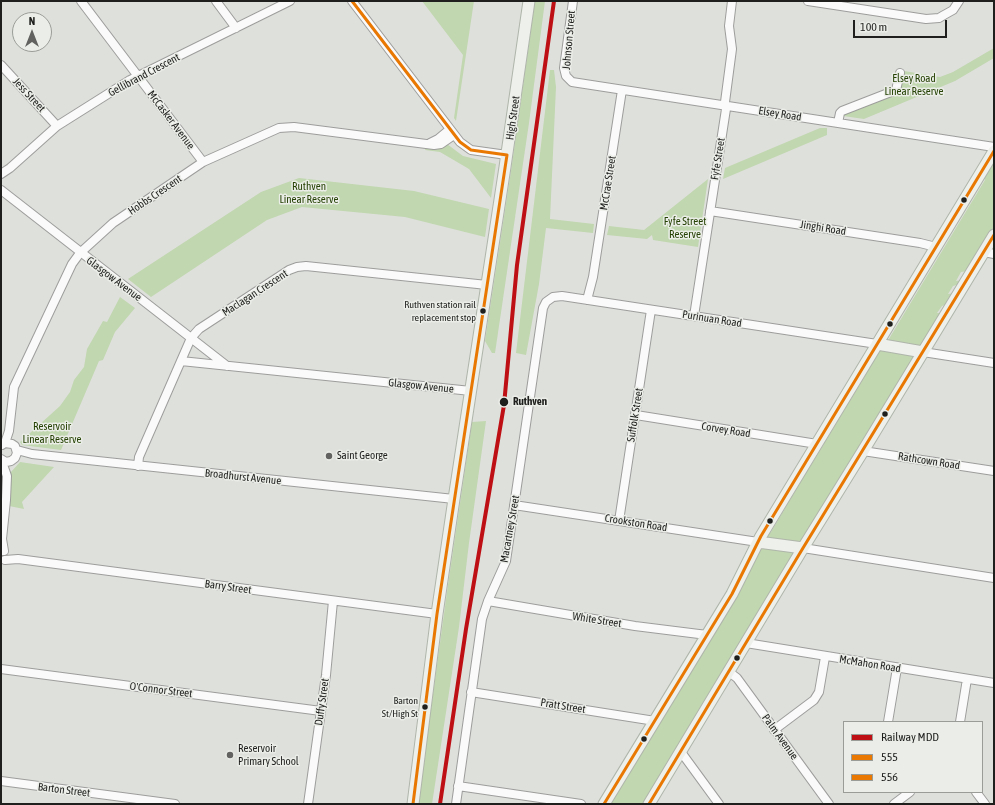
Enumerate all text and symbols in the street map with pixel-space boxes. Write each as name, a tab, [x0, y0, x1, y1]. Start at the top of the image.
street label: Johnson Street	[560, 10, 578, 70]
north arrow	[12, 12, 52, 52]
scale bar	[855, 12, 949, 38]
text: N	[29, 15, 35, 27]
text: 100 m	[860, 20, 887, 34]
street label: Gellibrand Crescent	[106, 51, 182, 99]
park label: Elsey Road Linear Reserve	[884, 72, 944, 98]
street label: Jess Street	[10, 75, 48, 115]
street label: McCasker Avenue	[145, 88, 197, 152]
street label: High Street	[503, 95, 523, 141]
street label: Elsey Road	[758, 104, 802, 124]
street label: Fyfe Street	[708, 137, 728, 181]
street label: McCrae Street	[597, 155, 619, 211]
street label: Hobbs Crescent	[126, 172, 184, 218]
park label: Ruthven Linear Reserve	[279, 180, 339, 206]
unlabelled marker	[959, 195, 969, 205]
park label: Fyfe Street Reserve	[664, 215, 706, 241]
street label: Jinghi Road	[799, 218, 847, 238]
street label: Glasgow Avenue	[84, 254, 144, 304]
street label: Maclagan Crescent	[220, 267, 290, 319]
place label: Ruthven station rail replacement stop	[404, 299, 476, 322]
marker: Ruthven station rail replacement stop	[478, 306, 488, 316]
street label: Purinuan Road	[681, 308, 743, 330]
unlabelled marker	[885, 319, 895, 329]
street label: Glasgow Avenue	[388, 376, 454, 396]
street label: Suffolk Street	[624, 387, 646, 443]
place label: Ruthven	[513, 395, 547, 409]
marker: Ruthven	[498, 396, 510, 408]
unlabelled marker	[880, 409, 890, 419]
park label: Reservoir Linear Reserve	[22, 420, 82, 446]
street label: Corvey Road	[700, 420, 752, 440]
place label: Saint George	[337, 449, 388, 463]
street label: Rathcown Road	[897, 450, 961, 472]
marker: Saint George	[324, 451, 334, 461]
street label: Broadhurst Avenue	[204, 466, 282, 488]
street label: Macartney Street	[498, 494, 522, 564]
street label: Crookston Road	[604, 512, 668, 534]
unlabelled marker	[765, 516, 775, 526]
street label: Barry Street	[204, 577, 252, 597]
street label: White Street	[572, 610, 622, 630]
unlabelled marker	[732, 653, 742, 663]
street label: McMahon Road	[838, 653, 902, 675]
street label: Duffy Street	[312, 678, 332, 726]
street label: O'Connor Street	[129, 680, 193, 700]
place label: Barton St/High St	[382, 695, 418, 718]
street label: Pratt Street	[539, 696, 587, 716]
marker: Barton St/High St	[420, 702, 430, 712]
street label: Palm Avenue	[759, 712, 801, 762]
legend	[843, 721, 983, 793]
text: Railway MDD	[881, 730, 939, 744]
unlabelled marker	[639, 734, 649, 744]
place label: Reservoir Primary School	[238, 742, 299, 768]
marker: Reservoir Primary School	[225, 750, 235, 760]
text: 555	[881, 750, 898, 764]
text: 556	[881, 770, 898, 784]
street label: Barton Street	[37, 780, 91, 800]

